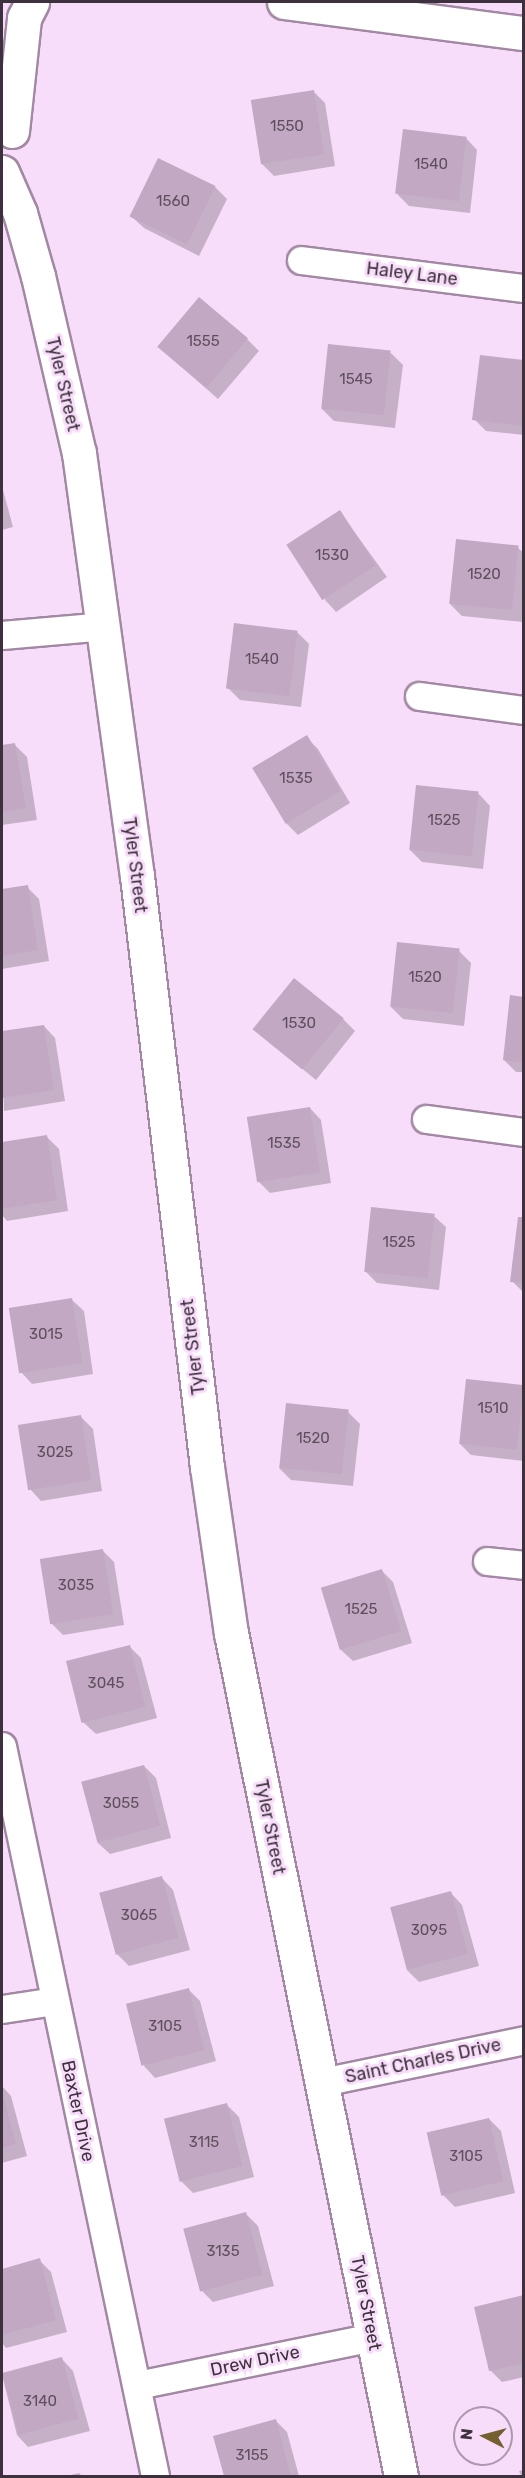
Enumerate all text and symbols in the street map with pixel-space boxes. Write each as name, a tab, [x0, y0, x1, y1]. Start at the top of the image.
house number: 1550	[270, 118, 304, 136]
house number: 1540	[414, 156, 448, 174]
house number: 1560	[156, 193, 190, 211]
street label: Haley Lane	[365, 258, 459, 290]
house number: 1555	[186, 333, 220, 351]
street label: Tyler Street	[42, 334, 84, 434]
house number: 1545	[339, 371, 373, 389]
house number: 1530	[315, 547, 349, 565]
house number: 1520	[467, 566, 501, 584]
house number: 1540	[245, 651, 279, 669]
house number: 1535	[279, 770, 313, 788]
house number: 1525	[427, 812, 461, 830]
street label: Tyler Street	[118, 816, 152, 914]
house number: 1520	[408, 969, 442, 987]
house number: 1530	[282, 1015, 316, 1033]
house number: 1535	[267, 1135, 301, 1153]
house number: 1525	[382, 1234, 416, 1252]
street label: Tyler Street	[176, 1298, 210, 1396]
house number: 3015	[29, 1326, 63, 1344]
house number: 1510	[477, 1400, 509, 1418]
house number: 1520	[296, 1430, 330, 1448]
house number: 3025	[37, 1444, 73, 1462]
house number: 3035	[58, 1577, 94, 1595]
house number: 1525	[344, 1601, 378, 1619]
house number: 3045	[88, 1675, 124, 1693]
street label: Tyler Street	[250, 1778, 290, 1876]
house number: 3055	[103, 1795, 139, 1813]
house number: 3065	[121, 1907, 157, 1925]
house number: 3095	[411, 1922, 447, 1940]
house number: 3105	[148, 2018, 182, 2036]
street label: Saint Charles Drive	[343, 2034, 503, 2088]
street label: Baxter Drive	[57, 2058, 99, 2164]
house number: 3115	[189, 2134, 219, 2152]
house number: 3105	[449, 2148, 483, 2166]
house number: 3135	[206, 2243, 240, 2261]
street label: Tyler Street	[346, 2254, 386, 2352]
street label: Drew Drive	[208, 2341, 302, 2381]
house number: 3140	[23, 2393, 57, 2411]
north arrow	[453, 2406, 513, 2466]
text: N	[457, 2428, 477, 2441]
house number: 3155	[236, 2447, 268, 2465]

